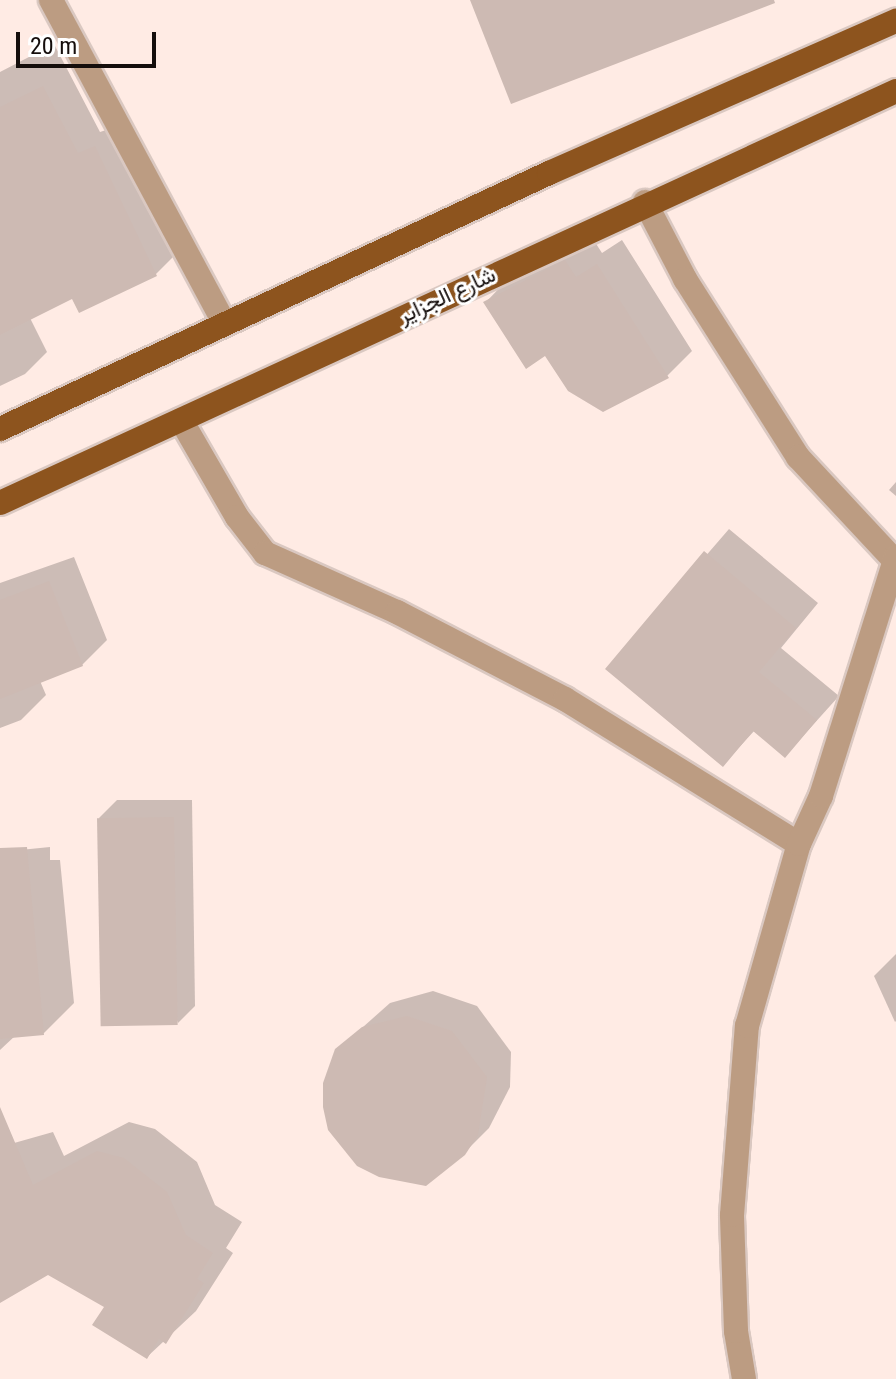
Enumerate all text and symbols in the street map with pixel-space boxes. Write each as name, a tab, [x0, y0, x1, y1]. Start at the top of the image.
scale bar	[20, 16, 160, 66]
text: 20 m	[30, 32, 77, 60]
street label: شارع الجزاير	[394, 261, 500, 329]

